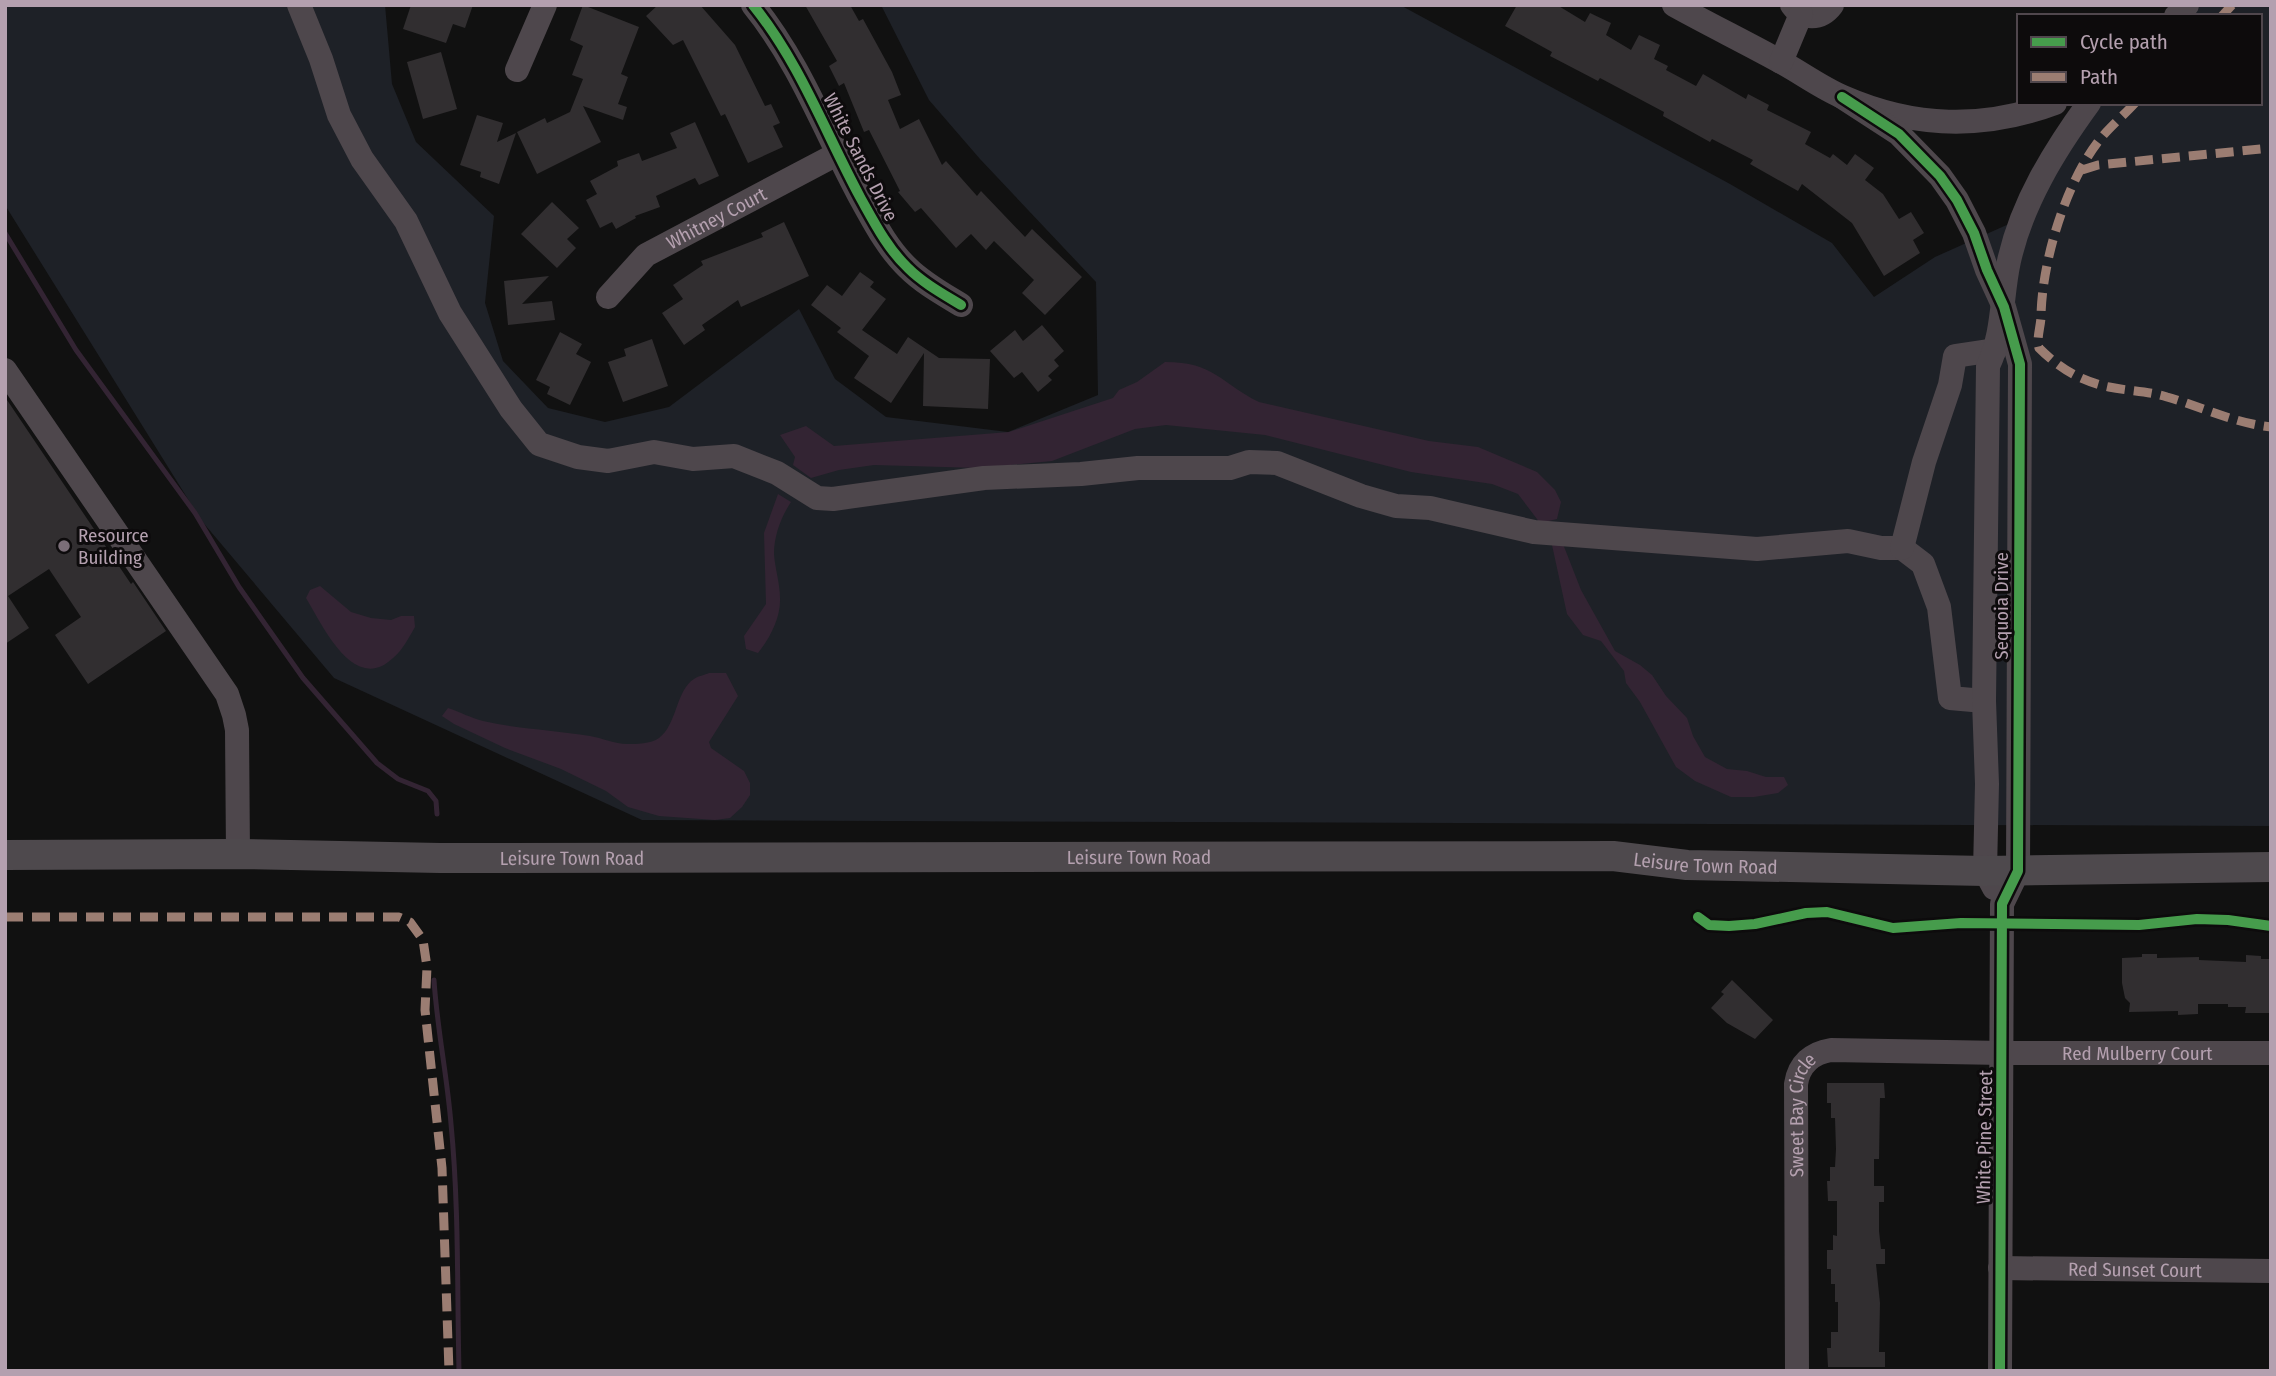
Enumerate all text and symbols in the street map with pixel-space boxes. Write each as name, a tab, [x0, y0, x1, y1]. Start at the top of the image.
legend	[2017, 14, 2262, 105]
text: Cycle path	[2080, 29, 2168, 55]
text: Path	[2080, 64, 2118, 90]
street label: White Sands Drive	[818, 89, 903, 225]
street label: Whitney Court	[663, 182, 771, 254]
place label: Resource Building	[78, 524, 149, 569]
marker: Resource Building	[56, 538, 72, 554]
street label: Sequoia Drive	[1990, 552, 2013, 660]
street label: Leisure Town Road	[1067, 846, 1211, 869]
street label: Leisure Town Road	[500, 847, 644, 870]
street label: Leisure Town Road	[1632, 848, 1778, 879]
street label: Red Mulberry Court	[2062, 1042, 2213, 1065]
street label: Sweet Bay Circle	[1785, 1048, 1820, 1177]
street label: White Pine Street	[1972, 1069, 1997, 1204]
street label: Red Sunset Court	[2068, 1258, 2203, 1282]

